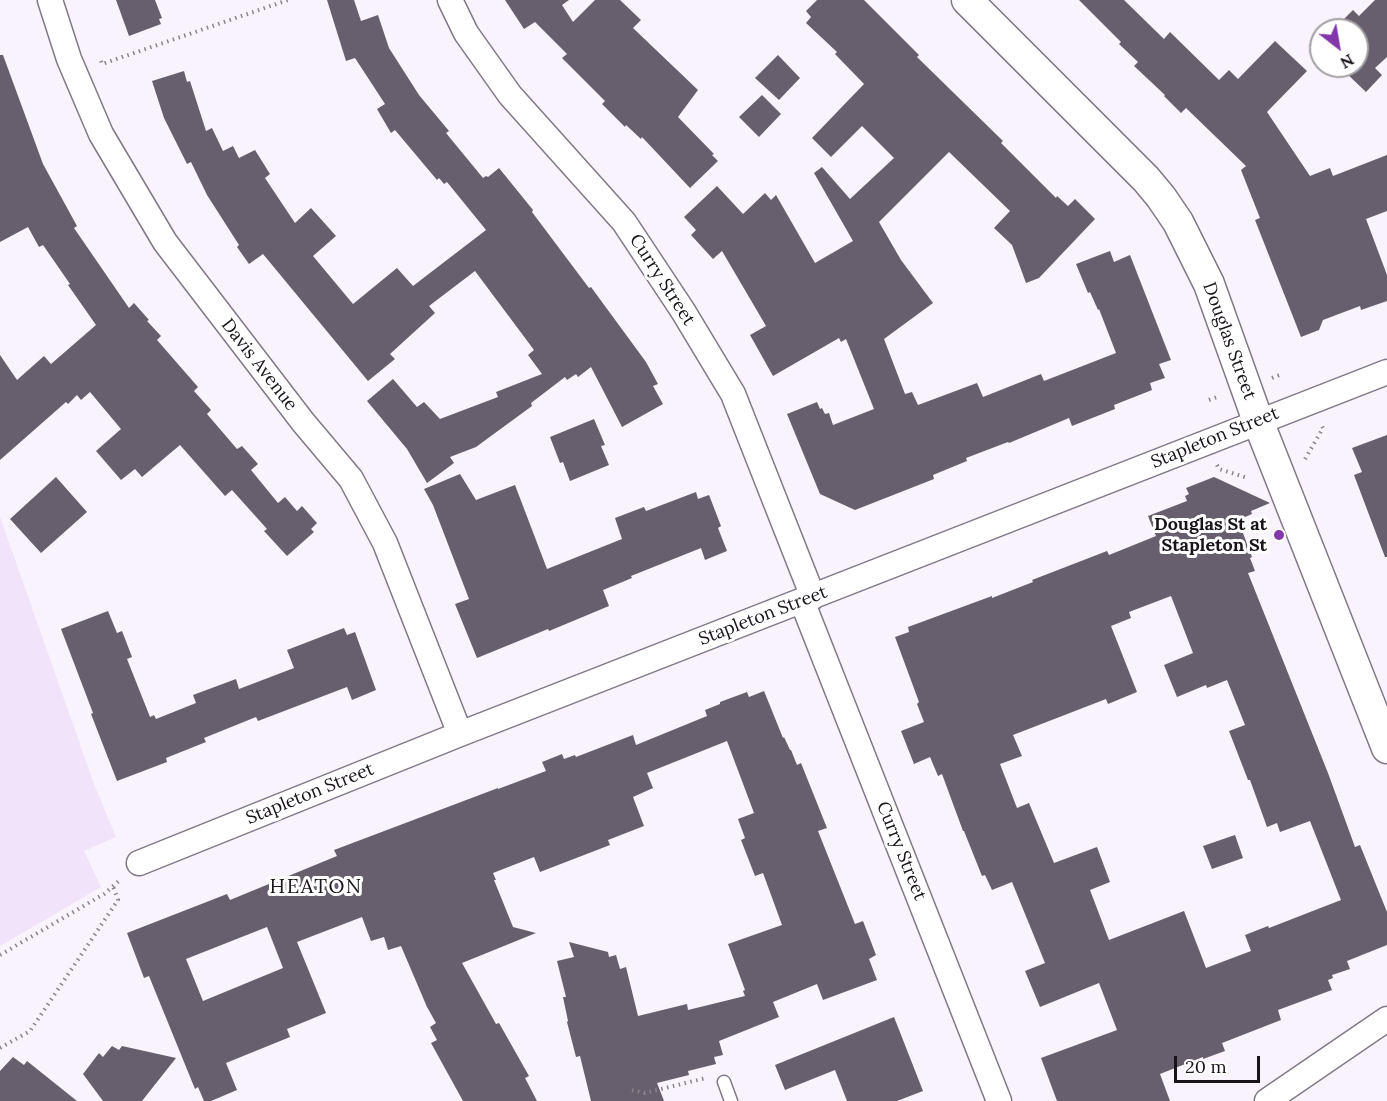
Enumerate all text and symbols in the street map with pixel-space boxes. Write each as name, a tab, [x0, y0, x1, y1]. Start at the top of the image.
north arrow	[1309, 18, 1369, 78]
text: N	[1337, 50, 1358, 73]
street label: Curry Street	[624, 230, 700, 330]
street label: Douglas Street	[1198, 279, 1260, 403]
street label: Davis Avenue	[216, 315, 302, 415]
street label: Stapleton Street	[1148, 403, 1282, 473]
place label: Douglas St at Stapleton St	[1154, 514, 1267, 556]
marker: Douglas St at Stapleton St	[1272, 528, 1286, 542]
street label: Stapleton Street	[696, 582, 830, 650]
street label: Stapleton Street	[243, 759, 377, 829]
street label: Curry Street	[871, 799, 931, 903]
district label: HEATON	[270, 875, 362, 899]
scale bar	[1177, 1044, 1262, 1082]
text: 20 m	[1185, 1055, 1227, 1078]

